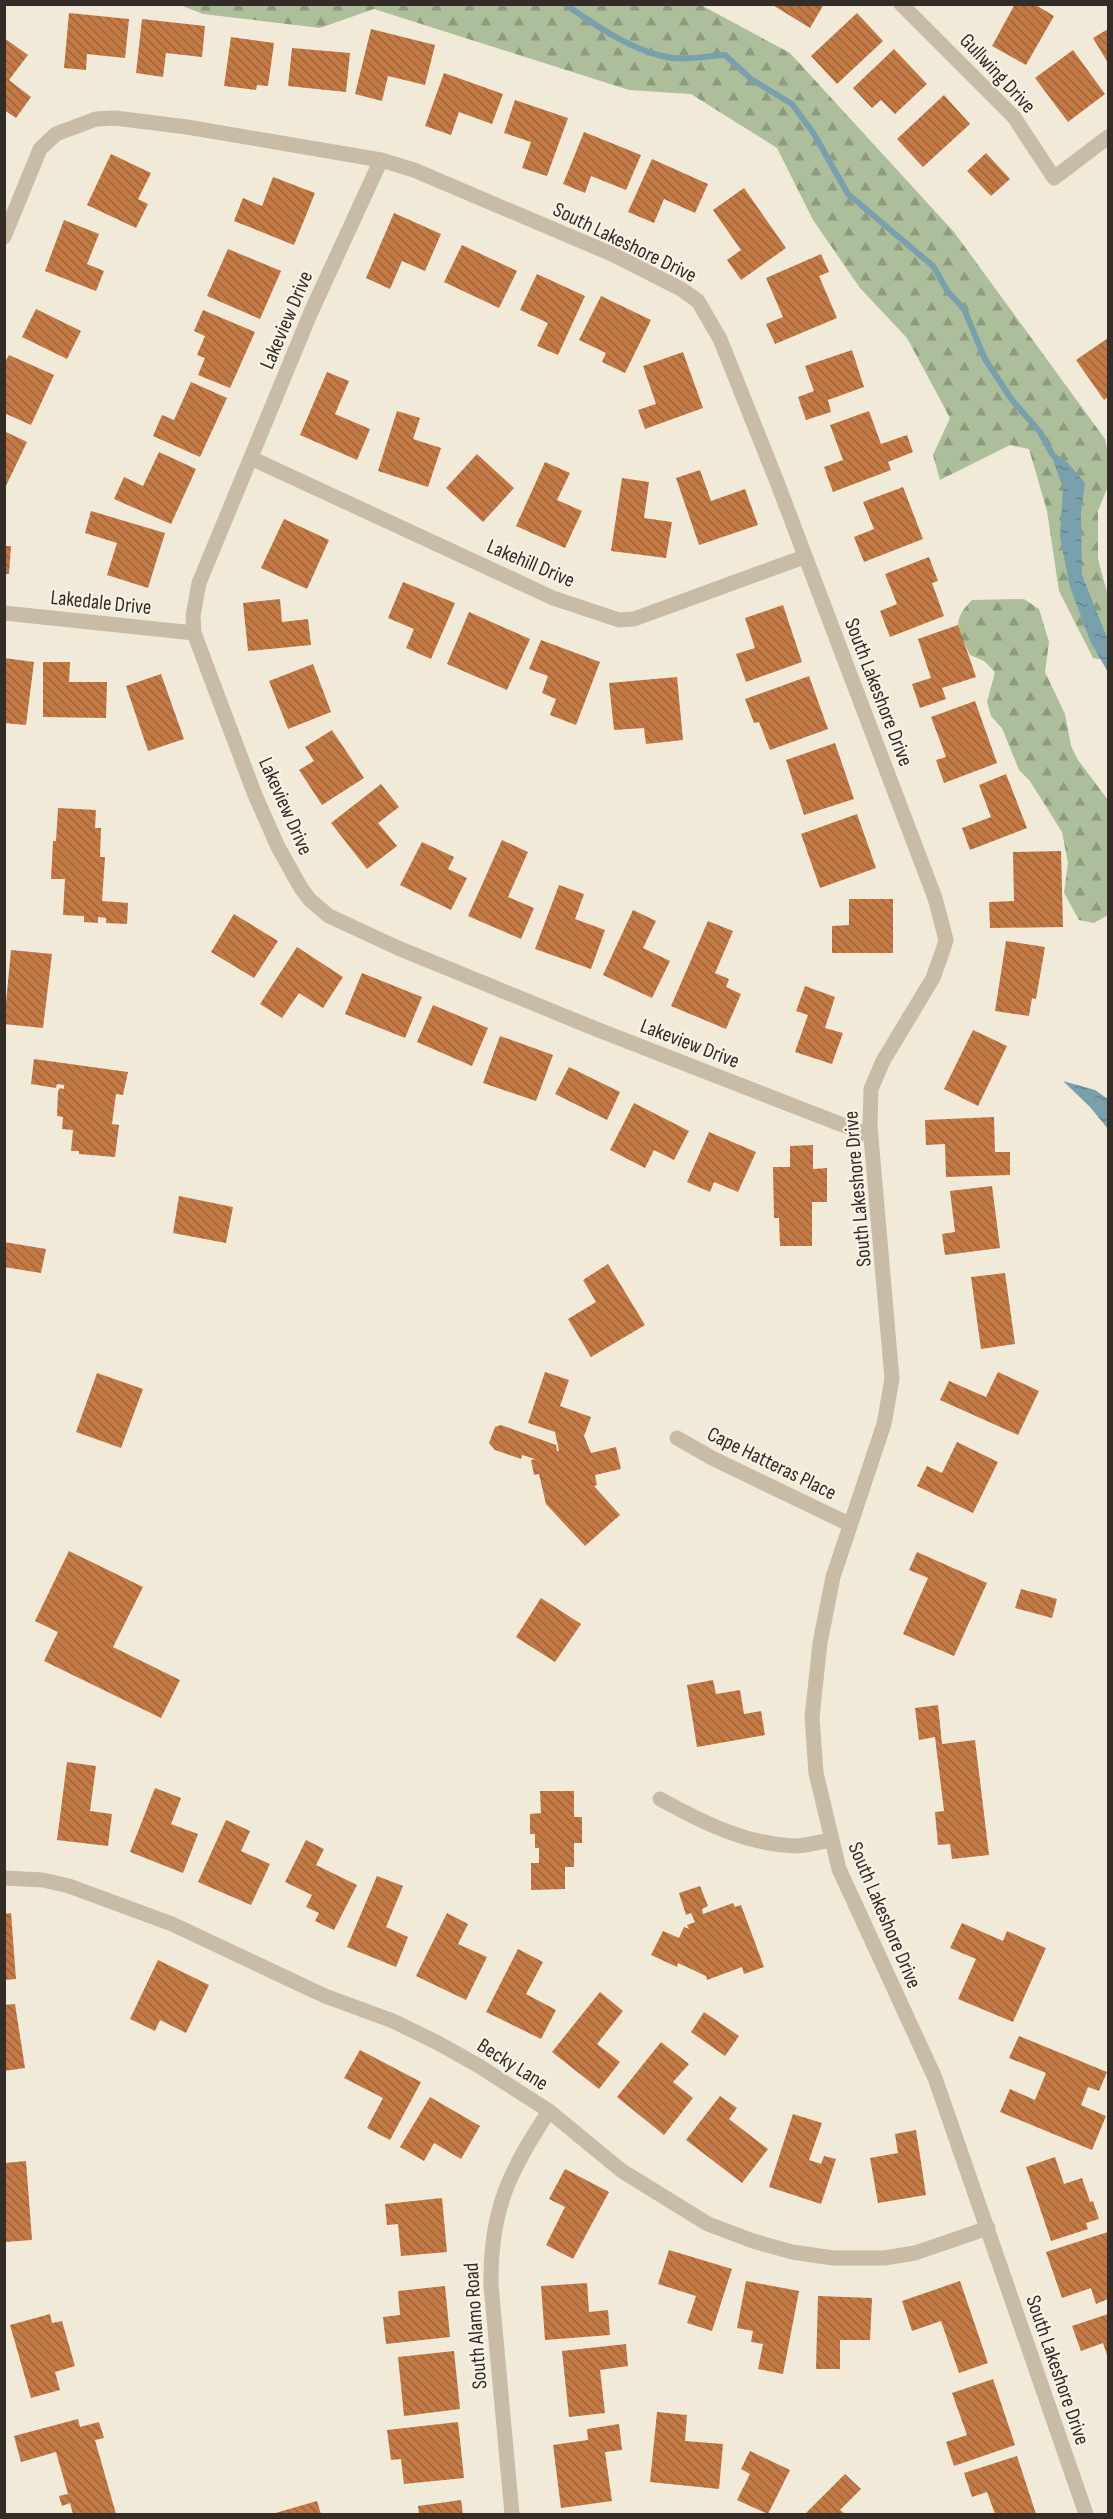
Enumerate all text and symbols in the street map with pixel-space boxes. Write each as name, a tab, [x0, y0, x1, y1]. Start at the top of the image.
street label: Gullwing Drive	[954, 28, 1041, 118]
street label: South Lakeshore Drive	[549, 197, 701, 288]
street label: Lakeview Drive	[255, 267, 318, 373]
street label: Lakehill Drive	[483, 534, 578, 593]
street label: Lakedale Drive	[49, 585, 153, 620]
street label: South Lakeshore Drive	[839, 615, 918, 770]
street label: Lakeview Drive	[253, 754, 318, 859]
street label: Lakeview Drive	[637, 1013, 743, 1074]
street label: South Lakeshore Drive	[838, 1110, 877, 1268]
street label: Cape Hatteras Place	[703, 1421, 840, 1505]
street label: South Lakeshore Drive	[842, 1838, 927, 1992]
street label: Becky Lane	[473, 2033, 553, 2096]
street label: South Alamo Road	[459, 2262, 492, 2390]
street label: South Lakeshore Drive	[1020, 2292, 1095, 2448]

